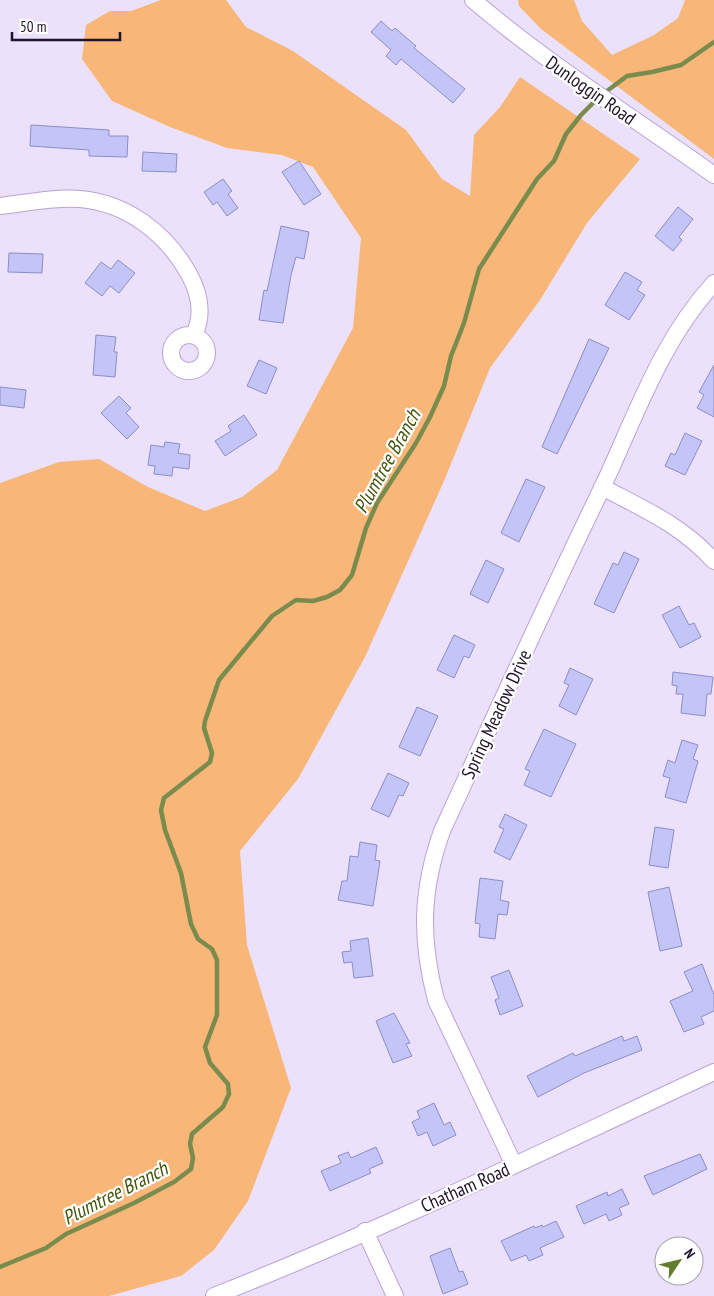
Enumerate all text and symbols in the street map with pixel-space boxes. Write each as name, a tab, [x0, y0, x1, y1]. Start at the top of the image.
scale bar	[12, 10, 120, 42]
text: 50 m	[20, 17, 46, 36]
street label: Dunloggin Road	[541, 50, 641, 130]
water label: Plumtree Branch	[348, 404, 427, 517]
street label: Spring Meadow Drive	[456, 646, 536, 782]
water label: Plumtree Branch	[58, 1155, 173, 1231]
street label: Chatham Road	[417, 1157, 513, 1217]
north arrow	[654, 1236, 704, 1286]
text: N	[680, 1245, 699, 1262]

